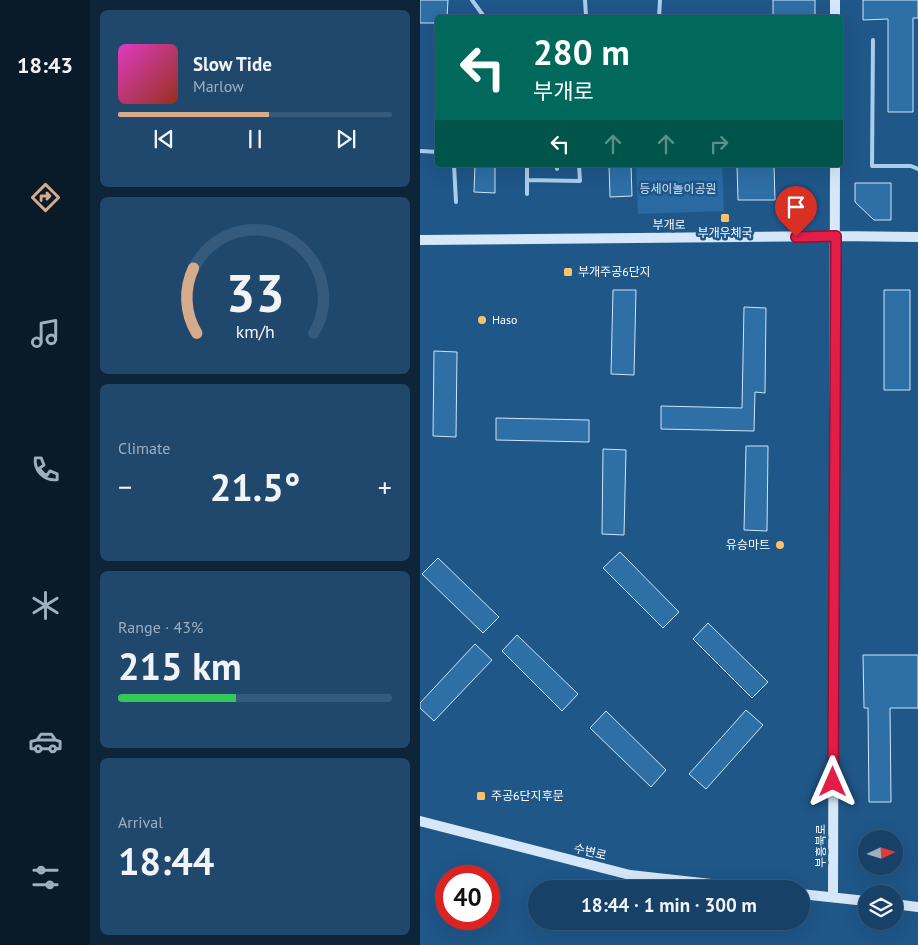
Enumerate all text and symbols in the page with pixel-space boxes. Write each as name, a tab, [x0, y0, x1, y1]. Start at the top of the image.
text: 280 m	[533, 29, 630, 75]
icon: left	[450, 35, 515, 100]
text: 18:43	[17, 51, 73, 79]
text: Slow Tide	[193, 52, 272, 76]
text: Marlow	[193, 76, 244, 96]
text: 부개로	[533, 77, 594, 105]
icon: previous	[150, 125, 178, 153]
icon: pause	[241, 125, 269, 153]
icon: next	[332, 125, 360, 153]
icon: left	[546, 130, 574, 158]
icon: ahead	[599, 130, 627, 158]
icon: ahead	[652, 130, 680, 158]
icon: right	[705, 130, 733, 158]
icon: directions	[28, 180, 63, 215]
park label: 등세이놀이공원	[639, 181, 717, 196]
pin	[775, 186, 817, 237]
icon: arrive	[782, 193, 810, 221]
marker: 부개우체국	[719, 212, 731, 224]
street label: 부개로	[652, 217, 686, 232]
place label: 부개우체국	[697, 225, 753, 240]
text: 33	[226, 259, 284, 326]
place label: 부개주공6단지	[578, 264, 651, 279]
marker: 부개주공6단지	[562, 266, 574, 278]
place label: Haso	[492, 312, 518, 327]
marker: Haso	[476, 314, 488, 326]
icon: music	[28, 316, 63, 351]
text: km/h	[235, 320, 275, 343]
text: Climate	[118, 438, 170, 458]
icon: phone	[28, 452, 63, 487]
text: 21.5°	[210, 462, 300, 511]
text: −	[118, 468, 132, 505]
text: +	[378, 468, 392, 505]
place label: 유승마트	[726, 537, 770, 552]
marker: 유승마트	[774, 539, 786, 551]
icon: climate	[28, 588, 63, 623]
text: Range · 43%	[118, 617, 203, 637]
text: 215 km	[118, 641, 242, 690]
icon: car	[28, 724, 63, 759]
position arrow	[806, 755, 858, 807]
place label: 주공6단지후문	[491, 788, 564, 803]
marker: 주공6단지후문	[475, 790, 487, 802]
text: Arrival	[118, 812, 163, 832]
street label: 부흥북로	[813, 824, 828, 868]
north arrow	[858, 830, 902, 875]
map controls	[858, 830, 903, 930]
text: 18:44	[118, 836, 214, 885]
street label: 수변로	[572, 840, 608, 863]
icon: filters	[28, 860, 63, 895]
speed limit sign: 40	[435, 865, 500, 930]
button: layers	[858, 885, 903, 930]
text: 18:44 · 1 min · 300 m	[581, 893, 757, 917]

